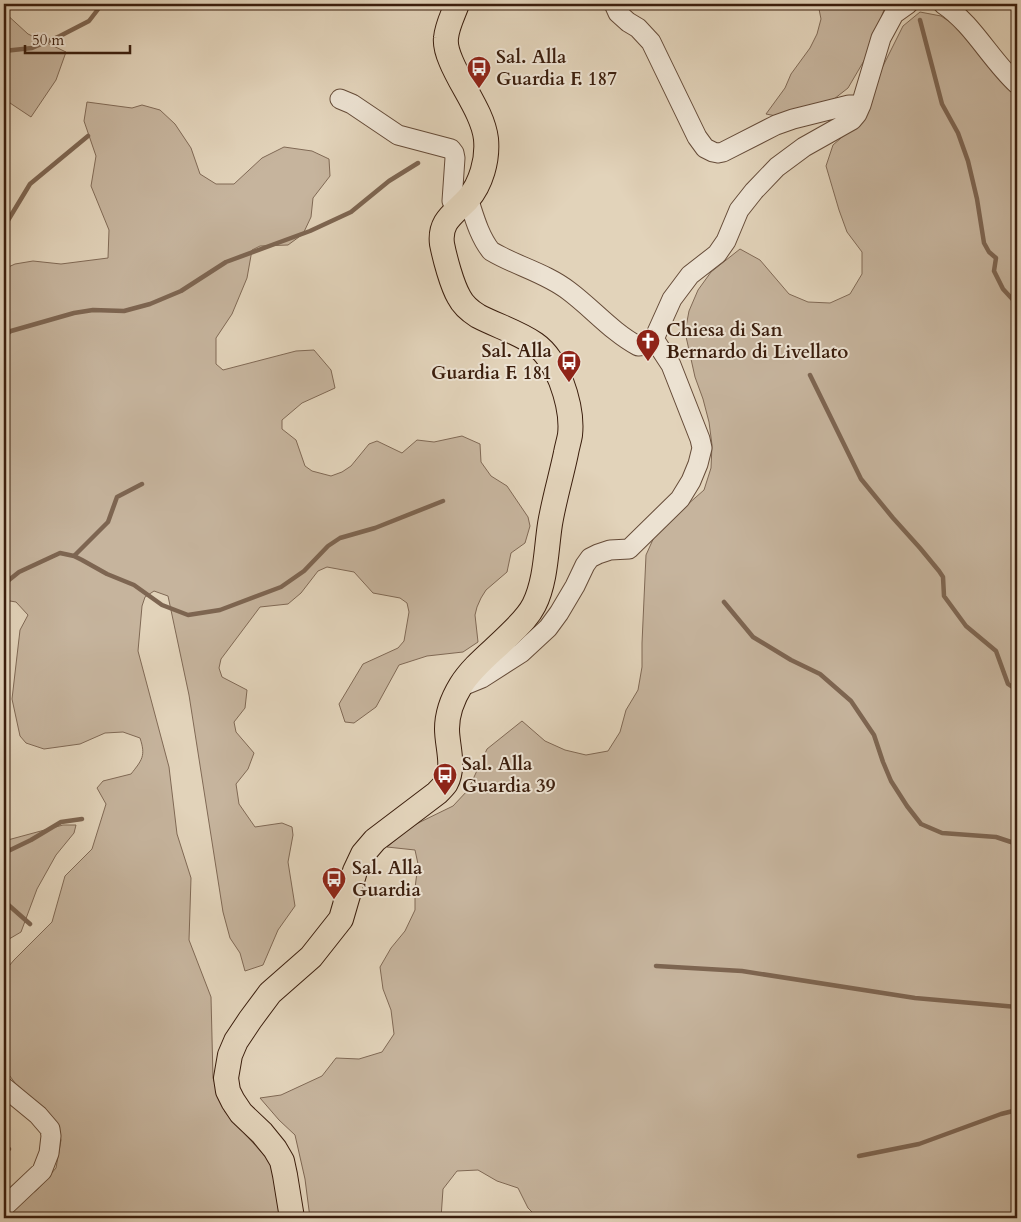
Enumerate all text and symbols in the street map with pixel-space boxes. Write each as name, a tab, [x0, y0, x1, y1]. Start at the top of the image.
scale bar	[25, 22, 130, 54]
text: 50 m	[32, 30, 64, 50]
place label: Sal. Alla Guardia F. 187	[496, 44, 617, 92]
bus stop icon: Sal. Alla Guardia F. 187	[466, 55, 492, 89]
place label: Chiesa di San Bernardo di Livellato	[666, 317, 848, 365]
church icon: Chiesa di San Bernardo di Livellato	[635, 328, 661, 362]
place label: Sal. Alla Guardia F. 181	[431, 338, 553, 386]
bus stop icon: Sal. Alla Guardia F. 181	[556, 349, 582, 383]
place label: Sal. Alla Guardia 39	[462, 751, 556, 799]
bus stop icon: Sal. Alla Guardia 39	[432, 762, 458, 796]
place label: Sal. Alla Guardia	[352, 855, 423, 903]
bus stop icon: Sal. Alla Guardia	[321, 866, 347, 900]

